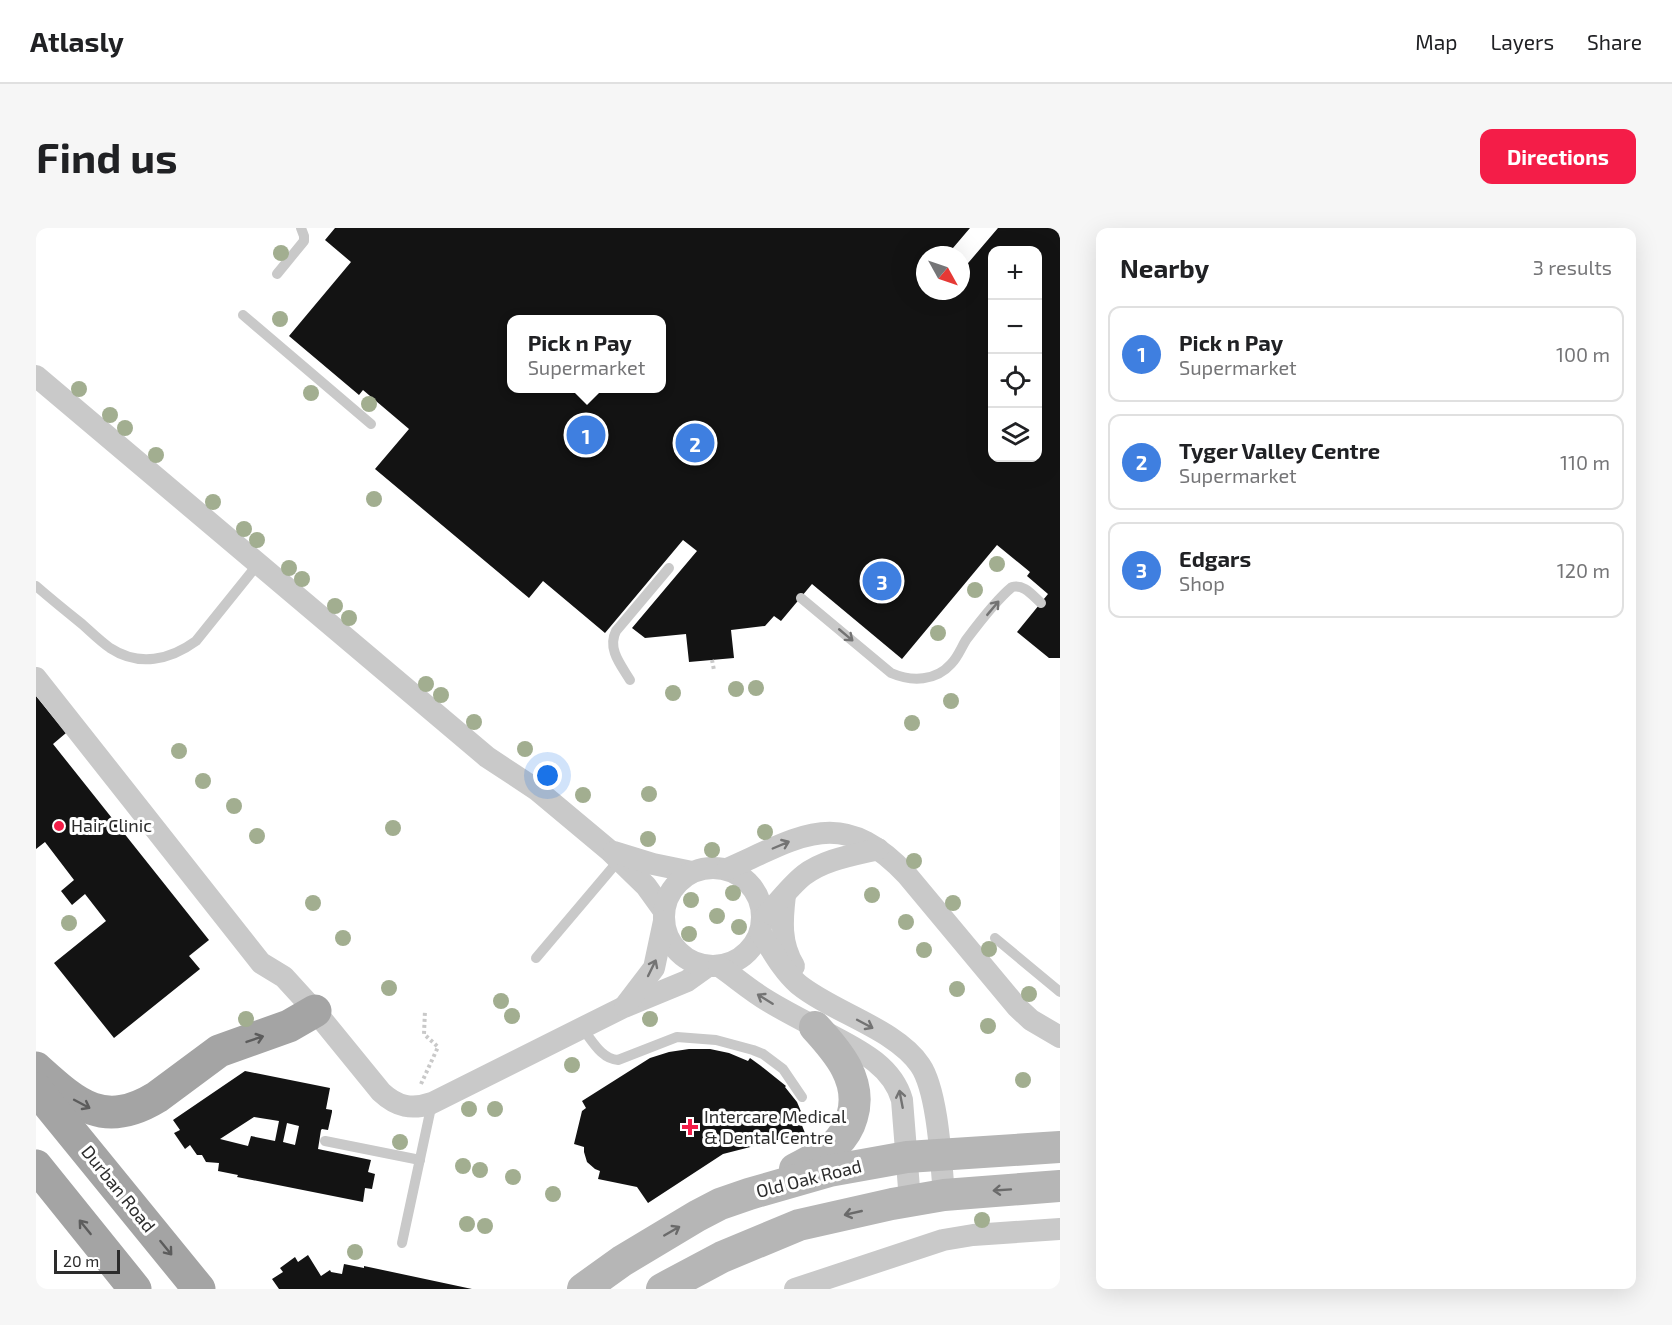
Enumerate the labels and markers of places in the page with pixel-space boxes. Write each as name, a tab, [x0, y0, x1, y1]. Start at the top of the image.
pin: 1	[566, 412, 606, 458]
pin: 2	[676, 420, 714, 466]
pin: 3	[862, 558, 902, 604]
place label: Hair Clinic	[71, 814, 152, 836]
marker: Hair Clinic	[52, 819, 66, 833]
place label: Intercare Medical & Dental Centre	[704, 1105, 847, 1148]
marker: Intercare Medical & Dental Centre	[681, 1118, 699, 1136]

